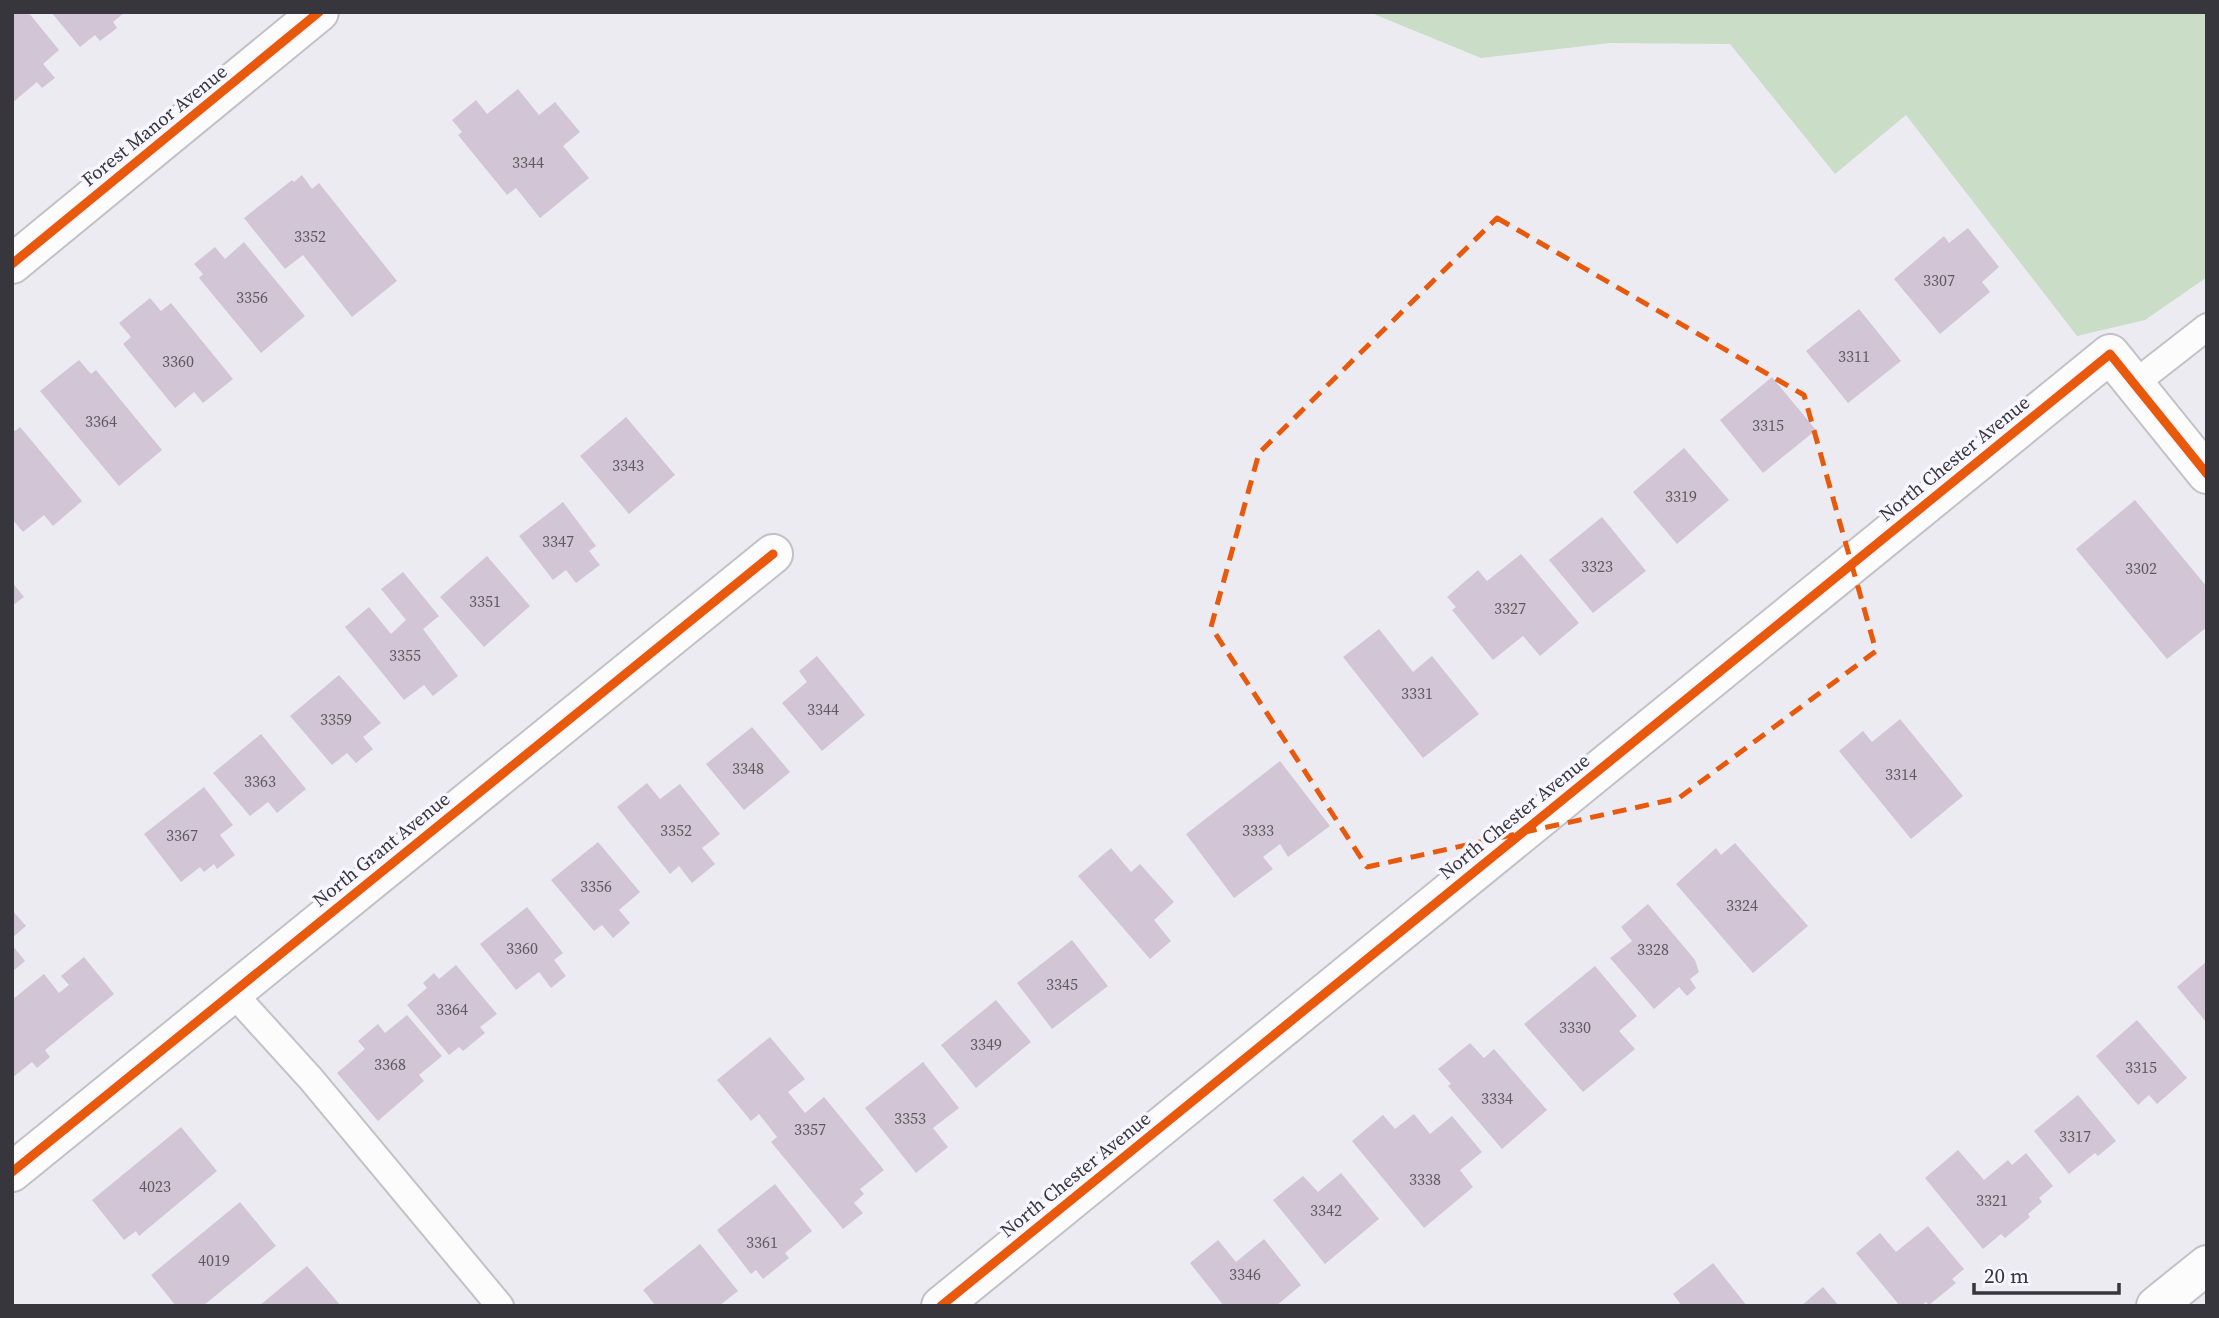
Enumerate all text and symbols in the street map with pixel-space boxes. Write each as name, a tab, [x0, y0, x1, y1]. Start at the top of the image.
street label: Forest Manor Avenue	[76, 58, 232, 192]
house number: 3344	[512, 151, 544, 173]
house number: 3352	[294, 225, 326, 247]
house number: 3307	[1923, 269, 1955, 291]
house number: 3356	[236, 286, 268, 308]
house number: 3311	[1838, 345, 1870, 367]
house number: 3360	[162, 350, 194, 372]
street label: North Chester Avenue	[1873, 389, 2035, 527]
house number: 3364	[85, 410, 117, 432]
house number: 3315	[1752, 414, 1784, 436]
house number: 3343	[612, 454, 644, 476]
house number: 3319	[1665, 485, 1697, 507]
house number: 3347	[542, 530, 574, 552]
house number: 3323	[1581, 555, 1613, 577]
house number: 3302	[2125, 557, 2157, 579]
house number: 3351	[469, 590, 501, 612]
house number: 3327	[1494, 597, 1526, 619]
house number: 3355	[389, 644, 421, 666]
house number: 3331	[1401, 682, 1433, 704]
house number: 3344	[807, 698, 839, 720]
house number: 3359	[320, 708, 352, 730]
street label: North Chester Avenue	[1433, 747, 1595, 885]
house number: 3348	[732, 757, 764, 779]
house number: 3314	[1885, 763, 1917, 785]
house number: 3363	[244, 770, 276, 792]
street label: North Grant Avenue	[307, 786, 455, 912]
house number: 3352	[660, 819, 692, 841]
house number: 3333	[1242, 819, 1274, 841]
house number: 3367	[166, 824, 198, 846]
house number: 3356	[580, 875, 612, 897]
house number: 3324	[1726, 894, 1758, 916]
house number: 3360	[506, 937, 538, 959]
house number: 3328	[1637, 938, 1669, 960]
house number: 3345	[1046, 973, 1078, 995]
house number: 3364	[436, 998, 468, 1020]
house number: 3330	[1559, 1016, 1591, 1038]
house number: 3349	[970, 1033, 1002, 1055]
house number: 3368	[374, 1053, 406, 1075]
house number: 3315	[2125, 1056, 2157, 1078]
house number: 3334	[1481, 1087, 1513, 1109]
street label: North Chester Avenue	[994, 1105, 1156, 1243]
house number: 3353	[894, 1107, 926, 1129]
house number: 3357	[794, 1118, 826, 1140]
house number: 3317	[2059, 1125, 2091, 1147]
house number: 3338	[1409, 1168, 1441, 1190]
house number: 4023	[139, 1175, 171, 1197]
house number: 3321	[1976, 1189, 2008, 1211]
house number: 3342	[1310, 1199, 1342, 1221]
house number: 3361	[746, 1231, 778, 1253]
house number: 4019	[198, 1249, 230, 1271]
scale bar	[1974, 1252, 2119, 1296]
text: 20 m	[1984, 1261, 2029, 1290]
house number: 3346	[1229, 1263, 1261, 1285]

